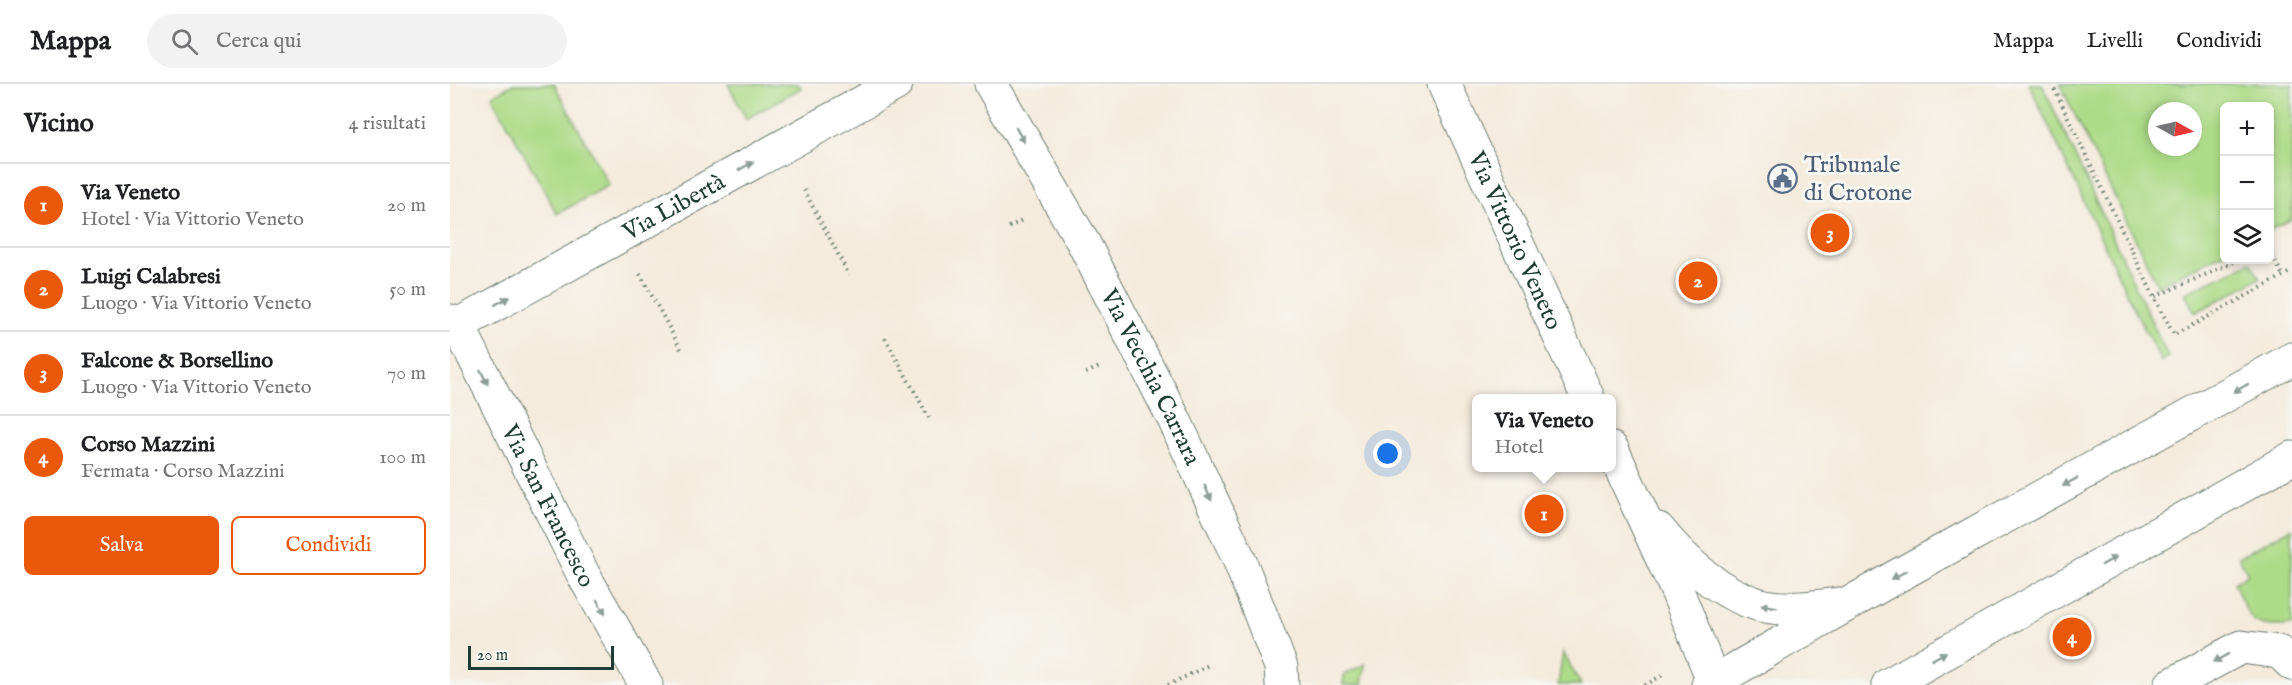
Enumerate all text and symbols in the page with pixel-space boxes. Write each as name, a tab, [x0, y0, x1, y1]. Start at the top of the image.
search box	[147, 14, 567, 68]
text: Mappa	[30, 24, 111, 59]
icon: search	[168, 25, 201, 58]
text: Cerca qui	[216, 27, 302, 55]
text: Mappa	[1993, 28, 2054, 55]
text: Livelli	[2087, 28, 2143, 55]
text: Condividi	[2176, 28, 2262, 55]
north arrow	[2148, 102, 2202, 156]
map controls	[2220, 102, 2274, 264]
button: +	[2220, 102, 2274, 156]
text: Vicino	[24, 107, 94, 140]
text: 4 risultati	[349, 111, 426, 136]
one-way arrow	[1015, 127, 1026, 143]
street label: Via Vittorio Veneto	[1460, 146, 1569, 335]
place label: Tribunale di Crotone	[1804, 150, 1912, 209]
button: −	[2220, 156, 2274, 210]
one-way arrow	[738, 161, 754, 172]
public building icon: Tribunale di Crotone	[1767, 162, 1799, 194]
street label: Via Libertà	[617, 167, 732, 249]
text: Via Veneto	[81, 179, 180, 207]
text: 1	[40, 193, 47, 218]
text: 20 m	[387, 193, 426, 218]
text: Hotel · Via Vittorio Veneto	[81, 207, 304, 232]
pin: 3	[1810, 210, 1850, 256]
button: layers	[2220, 210, 2274, 264]
pin: 2	[1678, 258, 1718, 304]
text: Luigi Calabresi	[81, 263, 221, 291]
text: 2	[39, 277, 48, 302]
text: 50 m	[389, 277, 426, 302]
street label: Via Vecchia Carrara	[1092, 283, 1208, 471]
text: Luogo · Via Vittorio Veneto	[81, 291, 312, 316]
one-way arrow	[493, 296, 510, 306]
text: Falcone & Borsellino	[81, 347, 273, 375]
text: 3	[40, 361, 47, 386]
text: 70 m	[387, 361, 426, 386]
one-way arrow	[479, 369, 489, 386]
text: Luogo · Via Vittorio Veneto	[81, 375, 312, 400]
one-way arrow	[2232, 383, 2249, 393]
popup	[1472, 394, 1616, 472]
text: Via Veneto	[1494, 407, 1594, 435]
street label: Via San Francesco	[493, 419, 601, 593]
text: Corso Mazzini	[81, 431, 215, 459]
text: Hotel	[1494, 435, 1544, 460]
your location	[1373, 439, 1402, 468]
text: 4	[39, 445, 48, 470]
text: 100 m	[379, 445, 426, 470]
text: Fermata · Corso Mazzini	[81, 459, 285, 484]
one-way arrow	[2061, 477, 2078, 487]
one-way arrow	[1204, 485, 1213, 502]
pin: 1	[1524, 492, 1564, 536]
button: Salva	[24, 516, 219, 575]
button: Condividi	[231, 516, 426, 575]
one-way arrow	[2100, 556, 2117, 566]
one-way arrow	[1890, 570, 1907, 580]
one-way arrow	[596, 599, 607, 615]
one-way arrow	[1759, 601, 1778, 610]
pin: 4	[2052, 614, 2092, 660]
scale bar	[468, 643, 614, 670]
text: 20 m	[477, 646, 508, 666]
one-way arrow	[1930, 651, 1947, 661]
one-way arrow	[2212, 653, 2229, 663]

